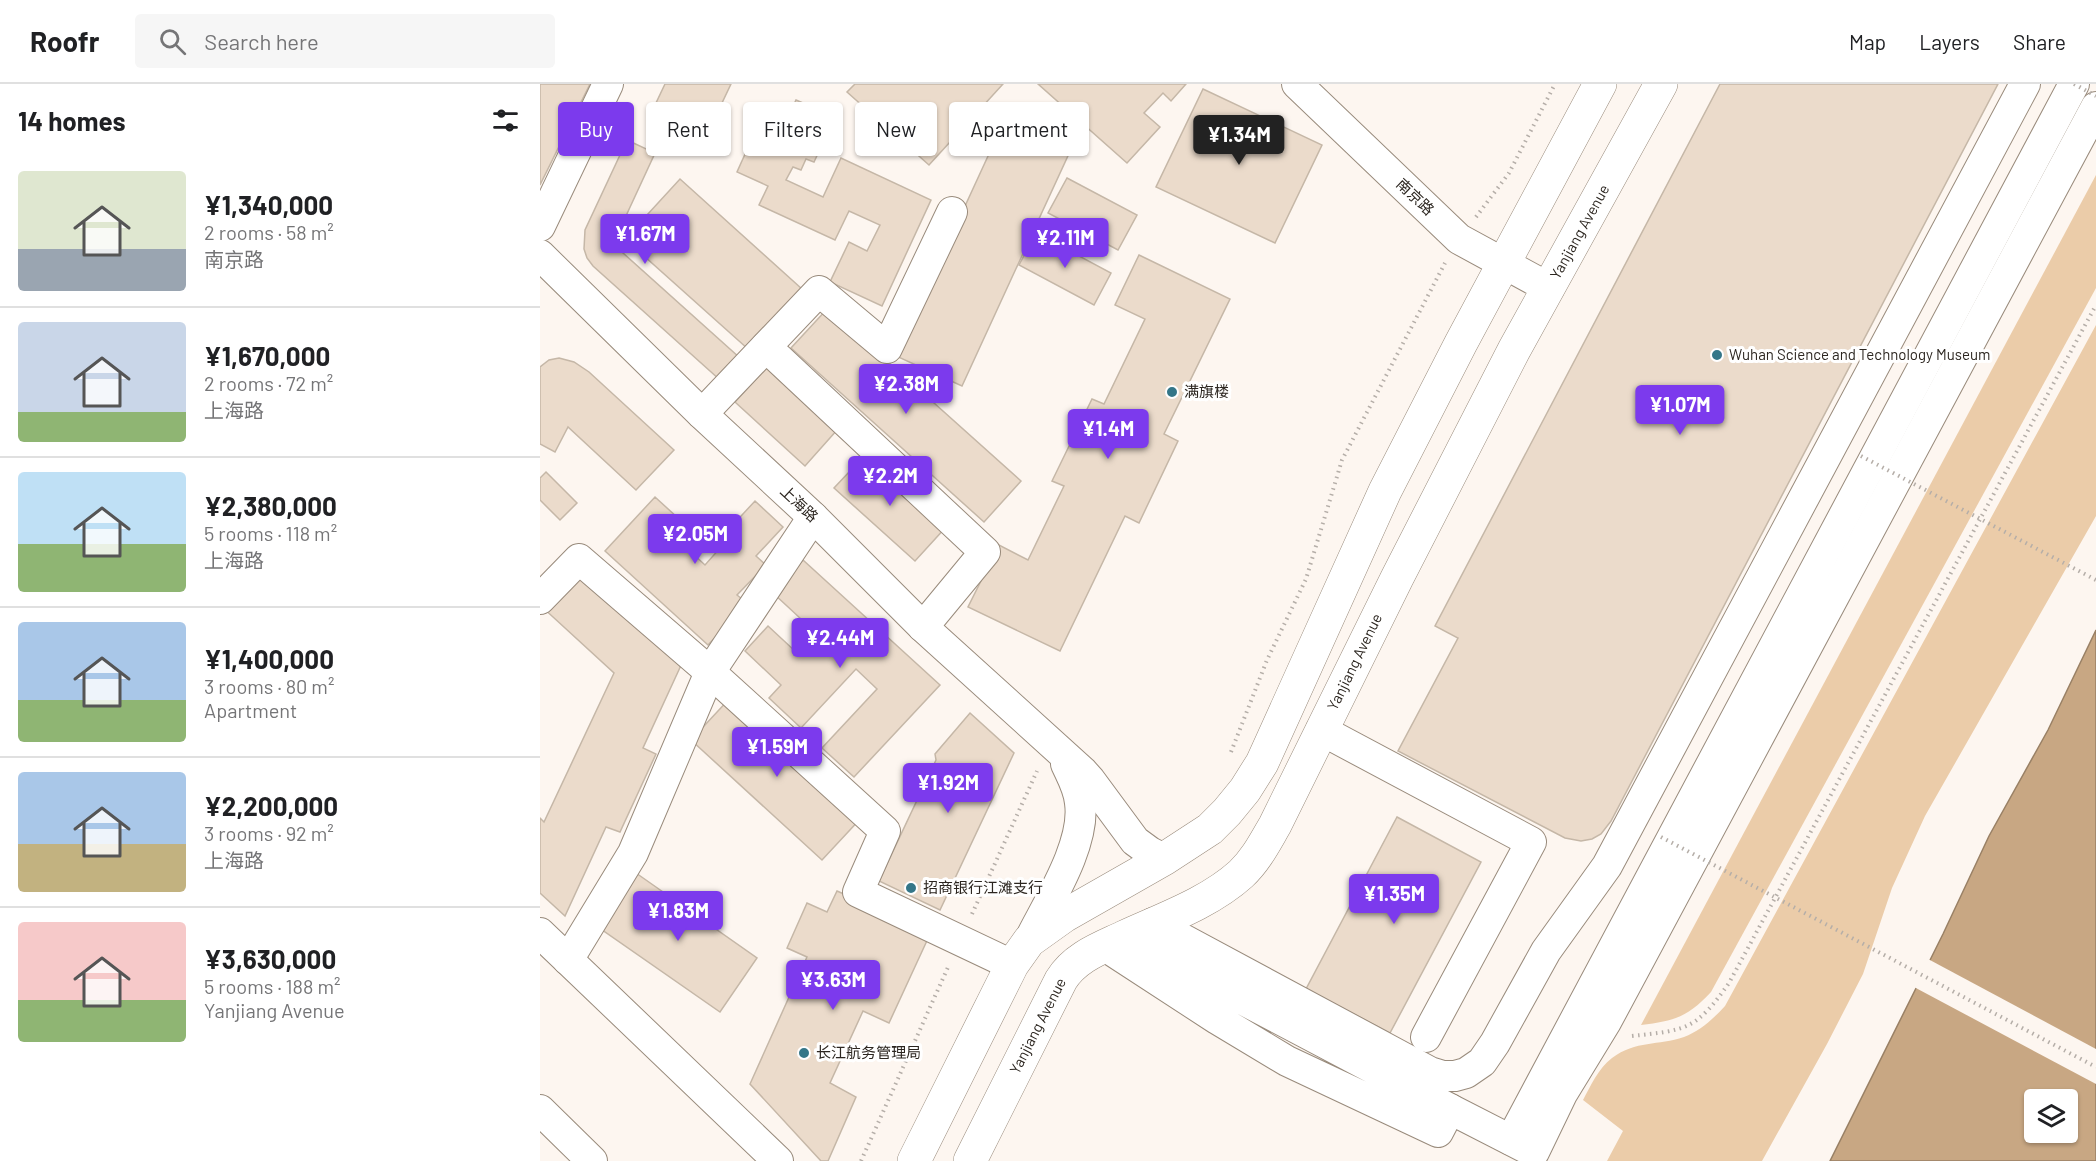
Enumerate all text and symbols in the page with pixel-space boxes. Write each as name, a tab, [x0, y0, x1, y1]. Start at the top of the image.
search box	[135, 14, 555, 68]
text: Roofr	[30, 24, 99, 58]
icon: search	[156, 25, 189, 58]
text: Search here	[204, 28, 319, 54]
text: Map	[1849, 29, 1886, 54]
text: Layers	[1919, 29, 1980, 54]
text: Share	[2013, 29, 2066, 54]
chip: Buy	[558, 102, 634, 156]
chip: Rent	[646, 102, 731, 156]
chip: Filters	[743, 102, 843, 156]
chip: New	[855, 102, 937, 156]
chip: Apartment	[949, 102, 1089, 156]
icon: filters	[489, 104, 522, 137]
text: 14 homes	[18, 105, 125, 136]
pin: ¥1.34M	[1190, 115, 1288, 166]
text: ¥1.34M	[1207, 122, 1271, 146]
street label: 南京路	[1393, 174, 1438, 218]
street label: Yanjiang Avenue	[1546, 181, 1613, 282]
text: ¥1,340,000	[204, 189, 333, 220]
icon: home	[66, 195, 138, 267]
pin: ¥1.67M	[596, 214, 694, 265]
pin: ¥2.11M	[1016, 218, 1114, 269]
text: 2 rooms · 58 m²	[204, 220, 334, 244]
text: ¥1.67M	[614, 221, 676, 245]
text: ¥2.11M	[1036, 225, 1094, 249]
text: 南京路	[204, 247, 264, 271]
text: ¥1,670,000	[204, 340, 330, 371]
place label: Wuhan Science and Technology Museum	[1729, 345, 1990, 363]
icon: home	[66, 346, 138, 418]
marker: Wuhan Science and Technology Museum	[1710, 348, 1724, 362]
pin: ¥2.38M	[857, 364, 955, 415]
text: 2 rooms · 72 m²	[204, 371, 333, 395]
text: ¥2.38M	[873, 371, 939, 395]
place label: 满旗楼	[1184, 382, 1229, 400]
marker: 满旗楼	[1165, 385, 1179, 399]
pin: ¥1.07M	[1631, 385, 1729, 436]
text: ¥1.07M	[1649, 392, 1711, 416]
text: 上海路	[204, 398, 264, 422]
pin: ¥1.4M	[1066, 409, 1150, 460]
text: ¥1.4M	[1082, 416, 1134, 440]
pin: ¥2.2M	[848, 456, 932, 507]
text: ¥2.2M	[862, 463, 918, 487]
street label: 上海路	[777, 481, 822, 525]
text: ¥2,380,000	[204, 490, 337, 521]
icon: home	[66, 496, 138, 568]
pin: ¥2.05M	[646, 514, 744, 565]
text: 5 rooms · 118 m²	[204, 521, 337, 545]
text: ¥2.05M	[662, 521, 728, 545]
text: 上海路	[204, 548, 264, 572]
street label: Yanjiang Avenue	[1323, 610, 1385, 713]
pin: ¥2.44M	[791, 618, 889, 669]
text: ¥2.44M	[806, 625, 874, 649]
text: ¥1,400,000	[204, 643, 334, 674]
icon: home	[66, 646, 138, 718]
text: 3 rooms · 80 m²	[204, 674, 334, 698]
text: Apartment	[204, 698, 297, 722]
pin: ¥1.59M	[728, 727, 826, 778]
text: ¥1.59M	[746, 734, 808, 758]
pin: ¥1.92M	[899, 763, 997, 814]
text: ¥1.92M	[917, 770, 979, 794]
text: ¥2,200,000	[204, 790, 338, 821]
icon: home	[66, 796, 138, 868]
text: 3 rooms · 92 m²	[204, 821, 334, 845]
text: 上海路	[204, 848, 264, 872]
pin: ¥1.35M	[1345, 874, 1443, 925]
place label: 招商银行江滩支行	[923, 878, 1043, 896]
marker: 招商银行江滩支行	[904, 881, 918, 895]
text: ¥1.35M	[1363, 881, 1425, 905]
pin: ¥1.83M	[629, 891, 727, 942]
text: ¥1.83M	[647, 898, 709, 922]
text: ¥3,630,000	[204, 943, 336, 974]
icon: home	[66, 946, 138, 1018]
pin: ¥3.63M	[784, 960, 882, 1011]
text: ¥3.63M	[800, 967, 866, 991]
text: 5 rooms · 188 m²	[204, 974, 341, 998]
street label: Yanjiang Avenue	[1005, 974, 1069, 1077]
text: Yanjiang Avenue	[204, 998, 345, 1022]
place label: 长江航务管理局	[816, 1043, 921, 1061]
marker: 长江航务管理局	[797, 1046, 811, 1060]
map controls	[2024, 1089, 2078, 1143]
button: layers	[2024, 1089, 2078, 1143]

